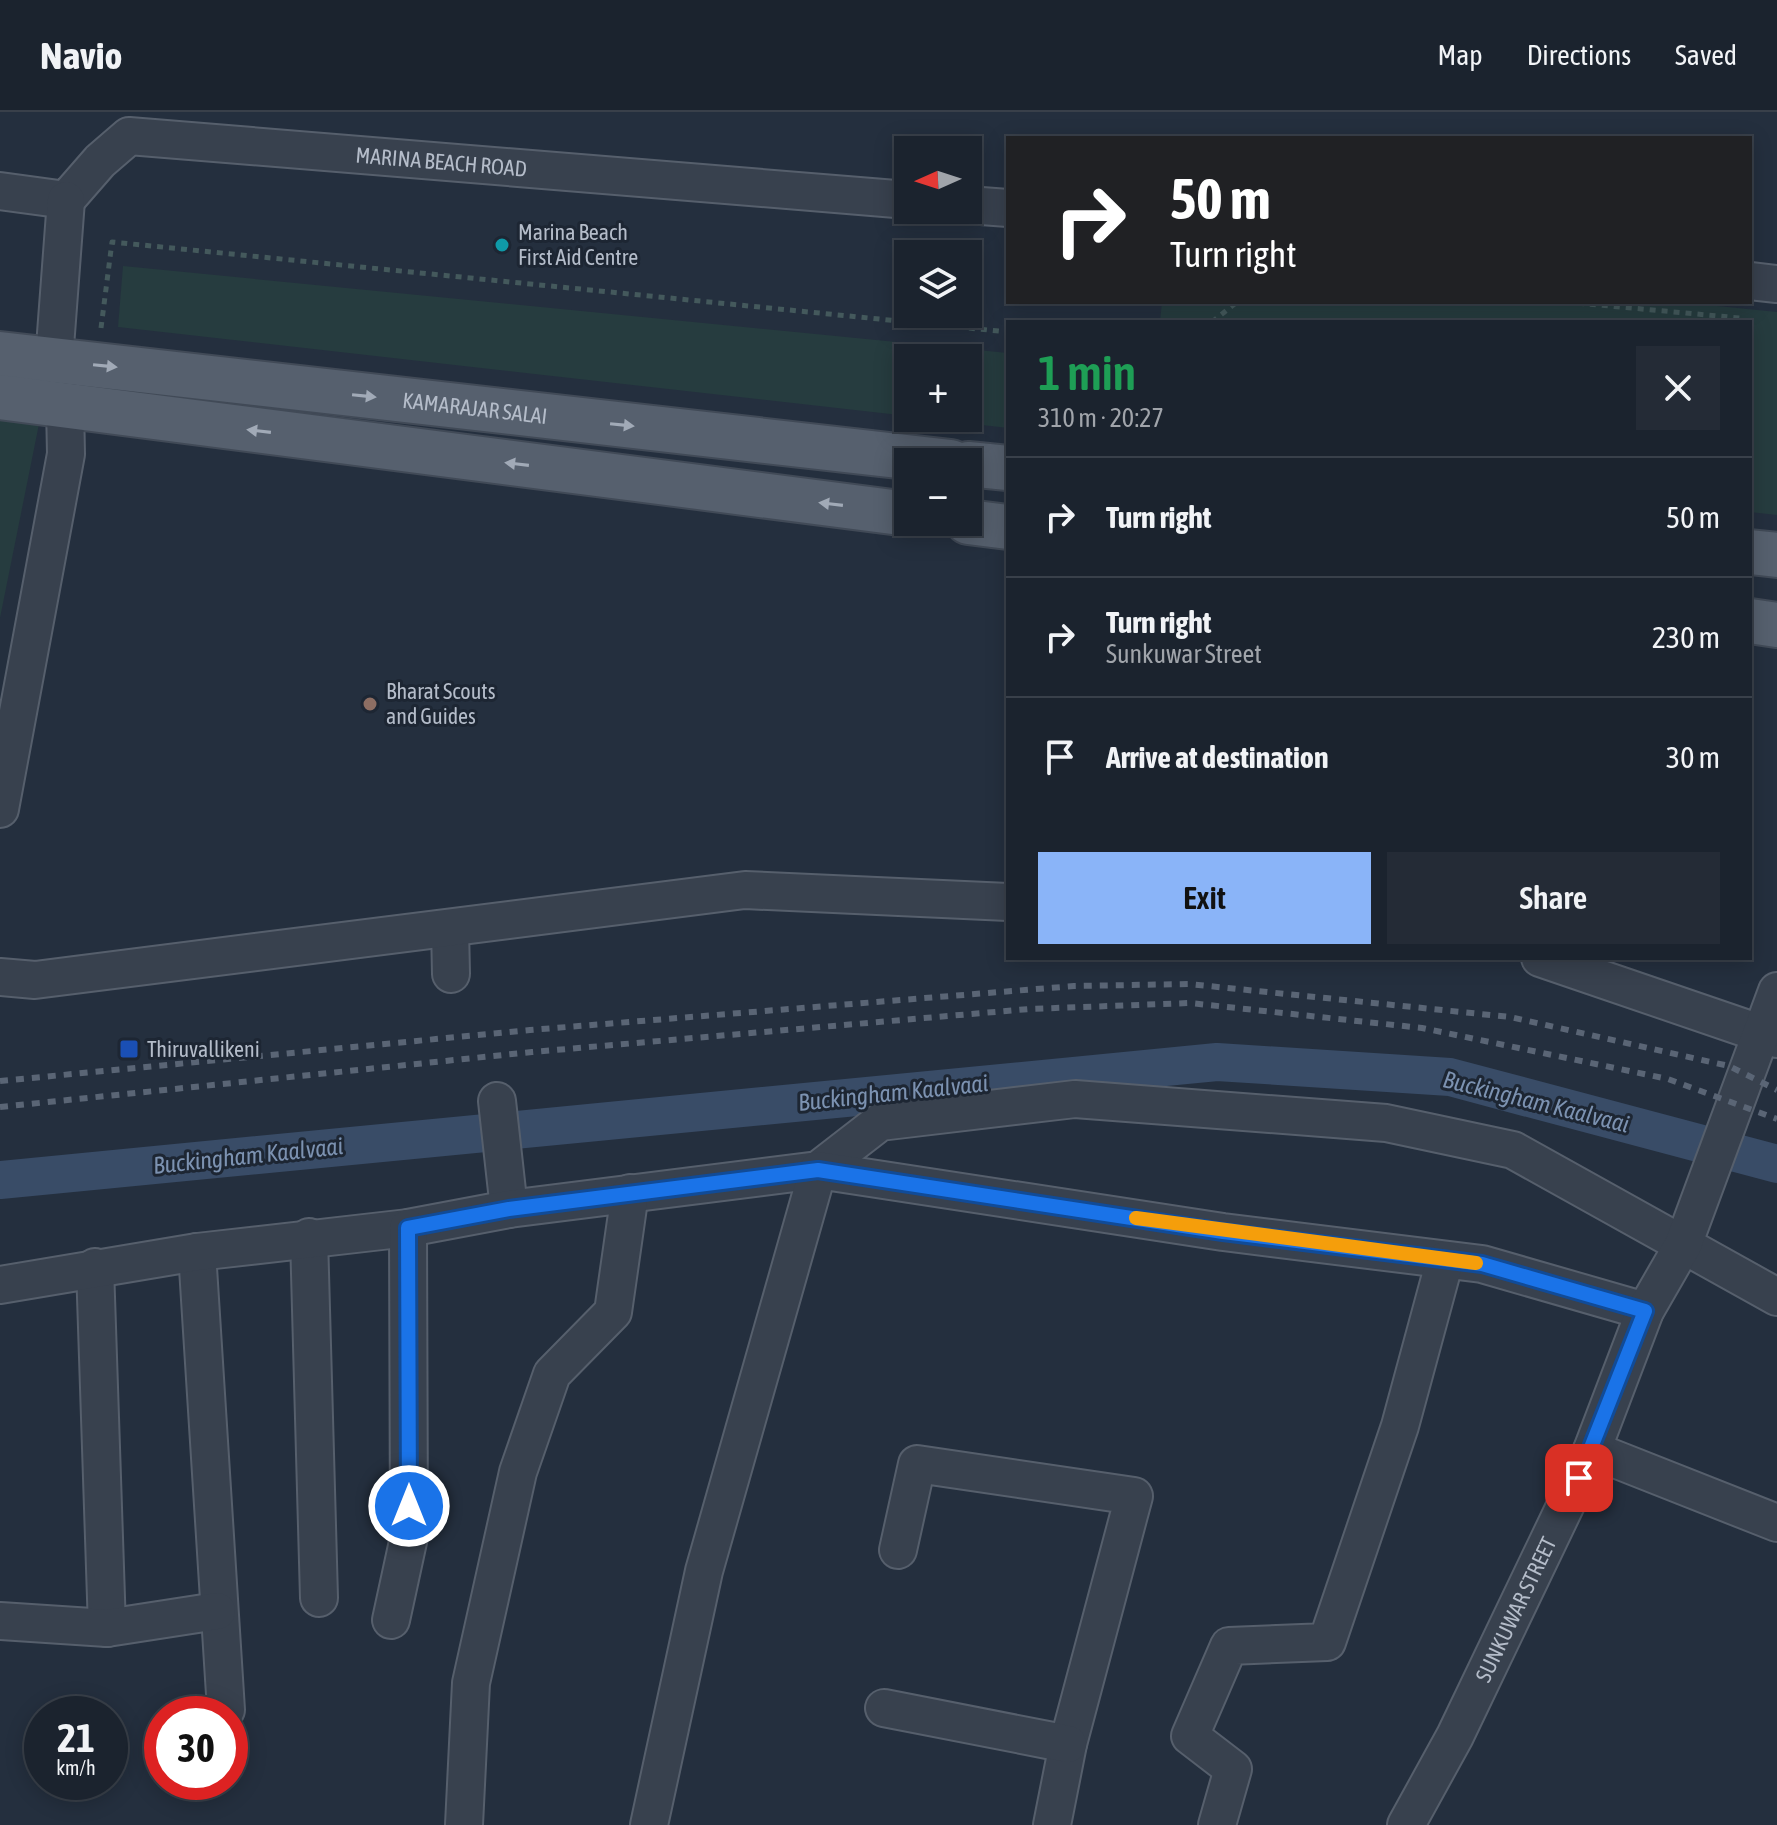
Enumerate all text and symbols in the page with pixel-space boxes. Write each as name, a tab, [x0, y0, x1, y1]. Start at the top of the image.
text: Navio	[40, 34, 122, 77]
text: Map	[1438, 39, 1483, 71]
text: Directions	[1527, 39, 1631, 71]
text: Saved	[1675, 39, 1737, 71]
north arrow	[894, 136, 982, 224]
map controls	[894, 136, 982, 536]
street label: MARINA BEACH ROAD	[355, 142, 528, 182]
text: 50 m	[1170, 167, 1271, 231]
icon: right	[1038, 168, 1142, 272]
place label: Marina Beach First Aid Centre	[518, 219, 638, 270]
text: Turn right	[1170, 233, 1297, 275]
marker: Marina Beach First Aid Centre	[493, 236, 511, 254]
button: layers	[894, 240, 982, 328]
button: +	[894, 344, 982, 432]
text: 1 min	[1038, 345, 1136, 400]
button: close	[1636, 346, 1720, 430]
one-way arrow	[93, 360, 118, 373]
street label: KAMARAJAR SALAI	[401, 387, 549, 429]
one-way arrow	[352, 389, 377, 402]
text: 310 m · 20:27	[1038, 403, 1164, 433]
one-way arrow	[610, 418, 635, 431]
one-way arrow	[246, 424, 271, 437]
button: −	[894, 448, 982, 536]
one-way arrow	[504, 457, 529, 470]
icon: right	[1038, 495, 1082, 539]
one-way arrow	[818, 497, 843, 510]
text: Turn right	[1106, 500, 1212, 534]
text: 50 m	[1666, 500, 1720, 534]
text: Turn right	[1106, 605, 1212, 639]
icon: right	[1038, 615, 1082, 659]
text: 230 m	[1652, 620, 1720, 654]
text: Sunkuwar Street	[1106, 639, 1262, 669]
place label: Bharat Scouts and Guides	[386, 678, 496, 729]
marker: Bharat Scouts and Guides	[361, 695, 379, 713]
icon: arrive	[1038, 735, 1082, 779]
text: Arrive at destination	[1106, 740, 1328, 774]
text: 30 m	[1666, 740, 1720, 774]
button: Exit	[1038, 852, 1371, 944]
button: Share	[1387, 852, 1720, 944]
place label: Thiruvallikeni	[147, 1036, 260, 1062]
marker: Thiruvallikeni	[118, 1038, 140, 1060]
water label: Buckingham Kaalvaai	[1440, 1065, 1632, 1138]
water label: Buckingham Kaalvaai	[797, 1069, 989, 1116]
water label: Buckingham Kaalvaai	[152, 1132, 344, 1179]
pin	[1545, 1444, 1613, 1512]
icon: arrive	[1557, 1456, 1601, 1500]
position arrow	[367, 1464, 451, 1548]
street label: SUNKUWAR STREET	[1470, 1532, 1562, 1686]
speed limit sign: 30	[144, 1696, 248, 1800]
text: 21	[57, 1715, 95, 1760]
text: km/h	[56, 1756, 96, 1779]

